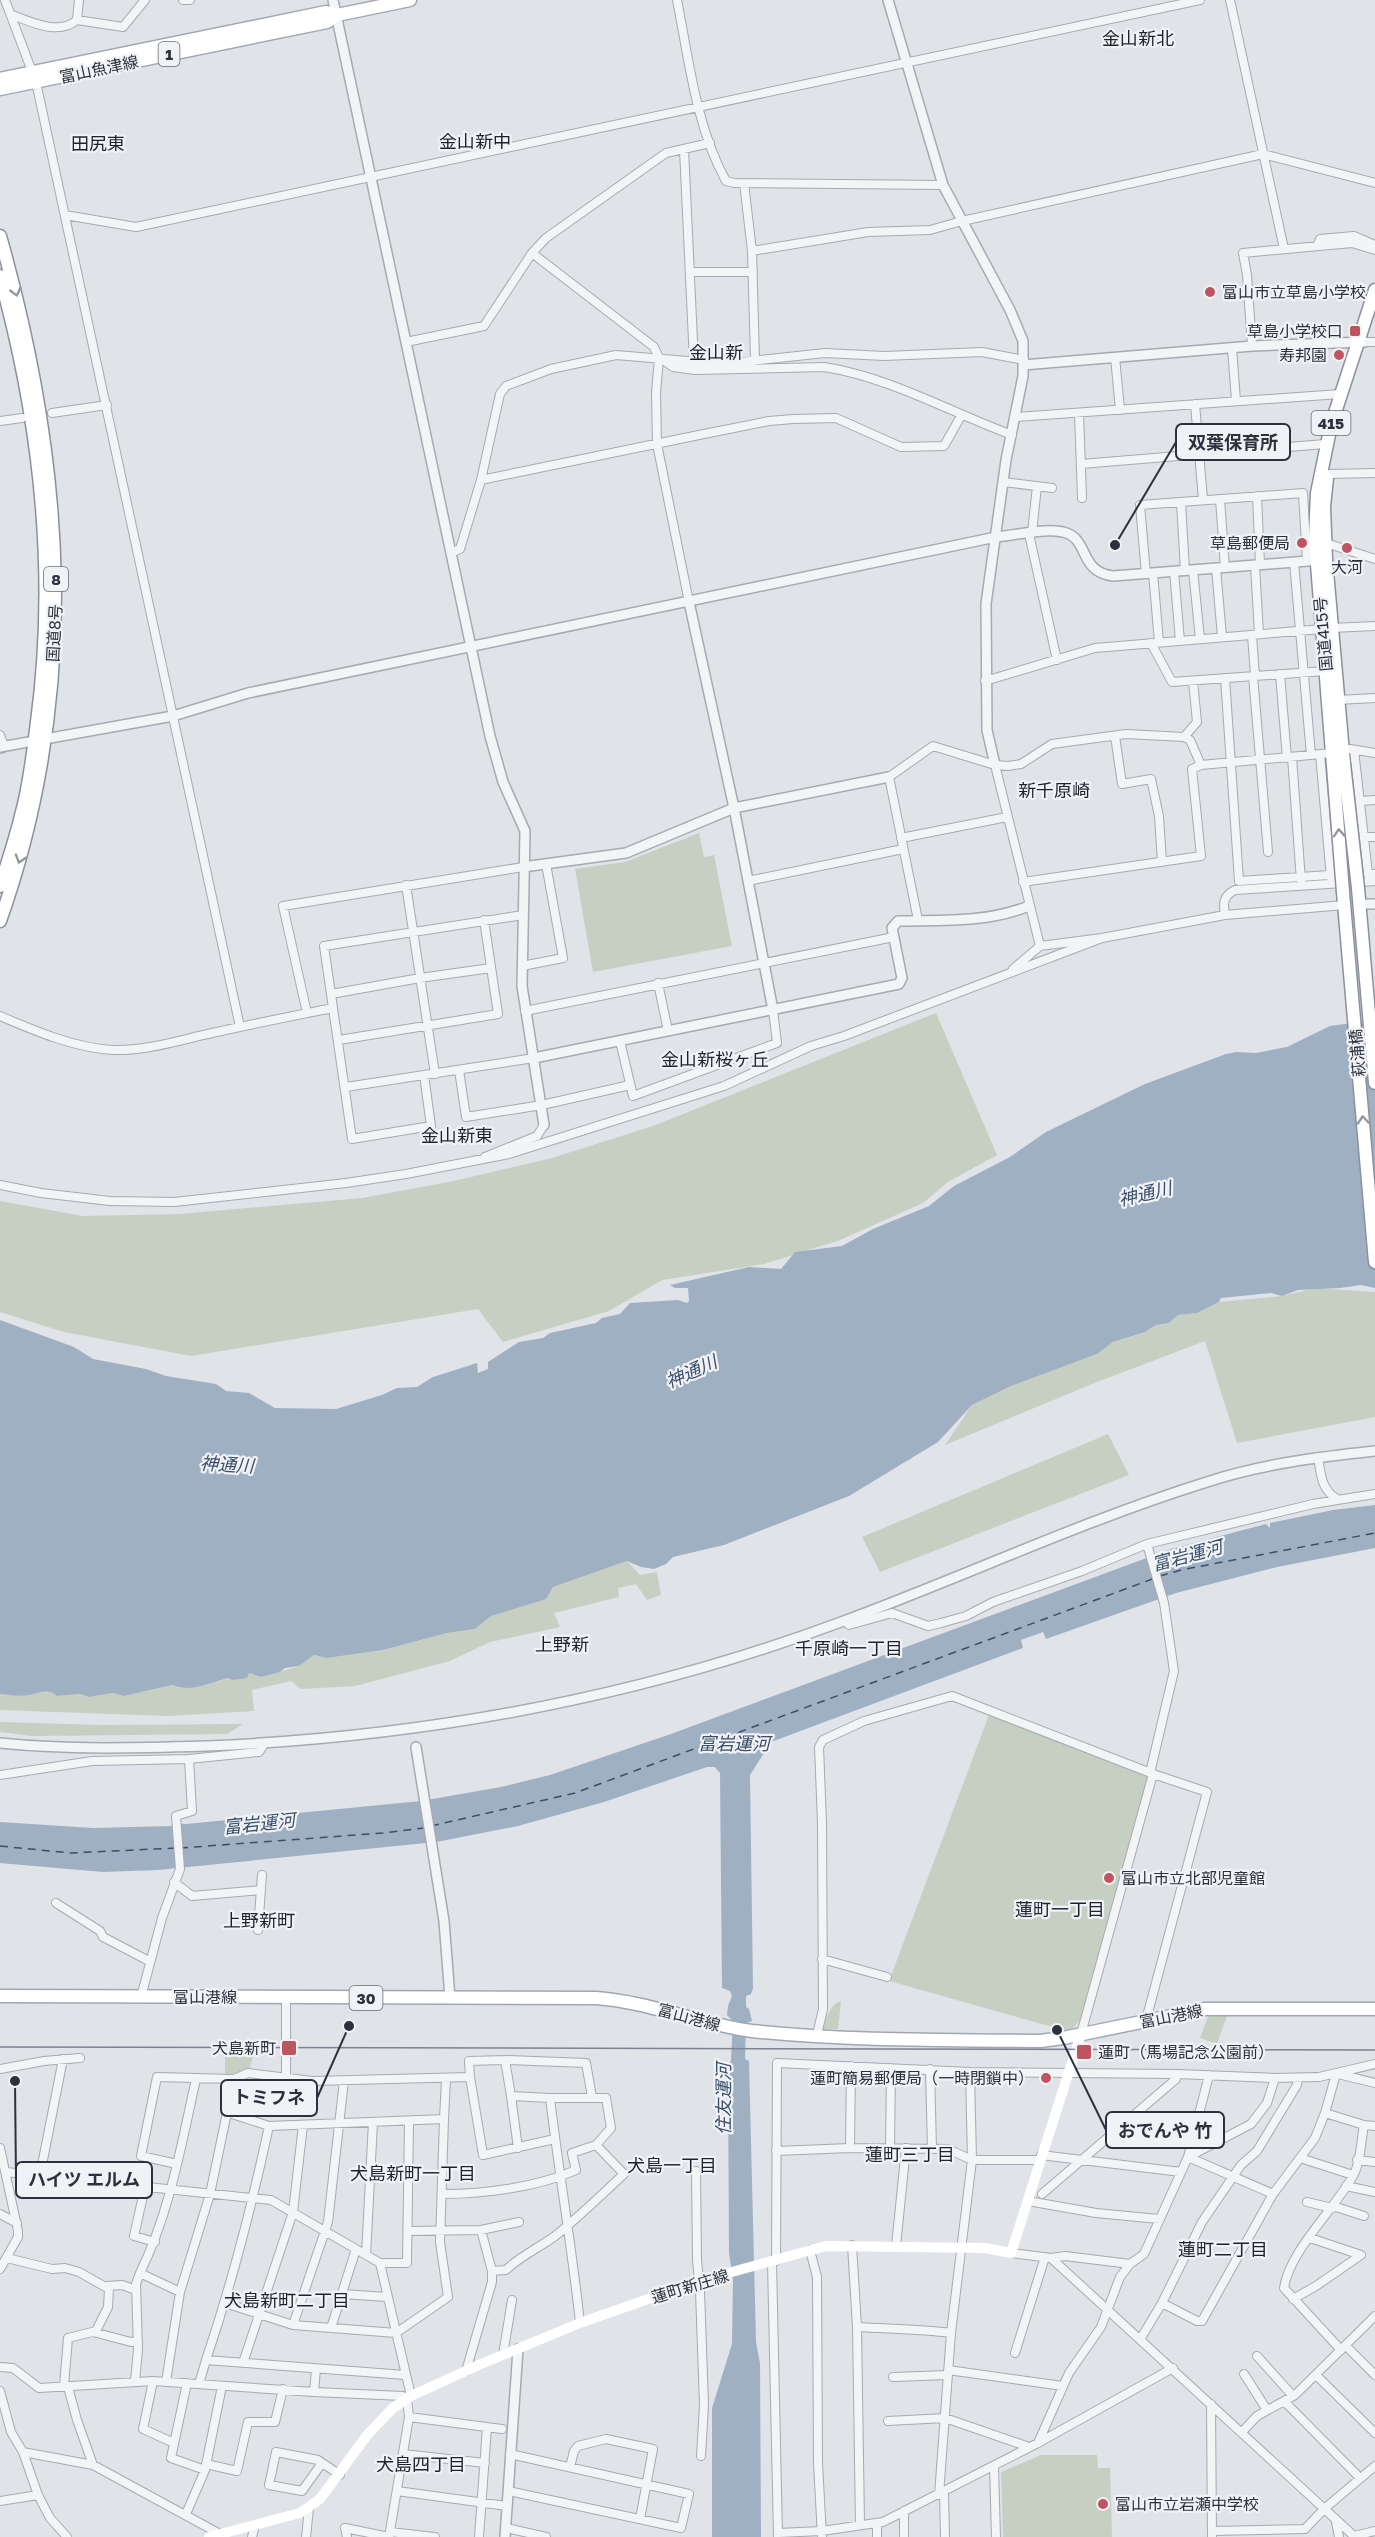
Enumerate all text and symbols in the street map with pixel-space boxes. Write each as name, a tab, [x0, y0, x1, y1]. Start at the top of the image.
district label: 金山新北	[1102, 27, 1174, 49]
road number: 1	[158, 42, 180, 66]
street label: 富山魚津線	[58, 51, 140, 87]
district label: 金山新中	[439, 130, 511, 152]
district label: 田尻東	[71, 132, 125, 154]
place label: 富山市立草島小学校	[1222, 282, 1366, 302]
marker: 富山市立草島小学校	[1203, 285, 1217, 299]
one-way arrow	[8, 287, 21, 297]
place label: 草島小学校口	[1247, 321, 1343, 341]
marker: 草島小学校口	[1348, 324, 1362, 338]
district label: 金山新	[689, 341, 743, 363]
place label: 寿邦園	[1279, 345, 1327, 365]
marker: 寿邦園	[1332, 348, 1346, 362]
road number: 415	[1312, 411, 1350, 435]
callout: 双葉保育所	[1176, 424, 1290, 460]
text: 双葉保育所	[1188, 431, 1278, 453]
place label: 草島郵便局	[1210, 533, 1290, 553]
marker: 草島郵便局	[1295, 536, 1309, 550]
marker: 大河	[1340, 541, 1354, 555]
place label: 大河	[1331, 557, 1363, 577]
road number: 8	[44, 567, 68, 591]
street label: 国道415号	[1310, 596, 1336, 672]
street label: 国道8号	[43, 604, 65, 662]
district label: 新千原崎	[1018, 779, 1090, 801]
one-way arrow	[1332, 829, 1345, 838]
one-way arrow	[15, 853, 27, 864]
street label: 萩浦橋	[1345, 1028, 1369, 1078]
district label: 金山新桜ヶ丘	[661, 1048, 769, 1070]
one-way arrow	[1357, 1116, 1370, 1125]
district label: 金山新東	[421, 1124, 493, 1146]
water label: 神通川	[1116, 1176, 1176, 1210]
water label: 神通川	[662, 1349, 722, 1392]
water label: 神通川	[199, 1452, 257, 1477]
water label: 富岩運河	[1149, 1534, 1228, 1575]
district label: 上野新	[535, 1633, 589, 1655]
district label: 千原崎一丁目	[795, 1637, 903, 1659]
water label: 富岩運河	[698, 1732, 773, 1754]
water label: 富岩運河	[222, 1808, 299, 1838]
place label: 富山市立北部児童館	[1121, 1868, 1265, 1888]
marker: 富山市立北部児童館	[1102, 1871, 1116, 1885]
district label: 蓮町一丁目	[1015, 1898, 1105, 1920]
district label: 上野新町	[223, 1909, 295, 1931]
road number: 30	[350, 1986, 382, 2010]
street label: 富山港線	[173, 1987, 237, 2007]
street label: 富山港線	[655, 1999, 723, 2035]
street label: 富山港線	[1138, 2000, 1204, 2032]
place label: 犬島新町	[212, 2038, 276, 2058]
marker: 犬島新町	[280, 2039, 298, 2057]
place label: 蓮町（馬場記念公園前）	[1098, 2042, 1274, 2062]
marker: 蓮町（馬場記念公園前）	[1075, 2043, 1093, 2061]
water label: 住友運河	[712, 2060, 734, 2135]
place label: 蓮町簡易郵便局（一時閉鎖中）	[810, 2068, 1034, 2088]
marker: 蓮町簡易郵便局（一時閉鎖中）	[1039, 2071, 1053, 2085]
callout: トミフネ	[221, 2080, 317, 2116]
text: トミフネ	[233, 2086, 305, 2108]
callout: おでんや 竹	[1106, 2112, 1224, 2148]
text: おでんや 竹	[1118, 2119, 1212, 2141]
district label: 蓮町三丁目	[865, 2143, 955, 2165]
district label: 犬島一丁目	[627, 2154, 717, 2176]
callout: ハイツ エルム	[16, 2162, 152, 2198]
district label: 犬島新町一丁目	[350, 2162, 476, 2184]
text: ハイツ エルム	[28, 2168, 140, 2190]
district label: 蓮町二丁目	[1178, 2238, 1268, 2260]
street label: 蓮町新庄線	[649, 2265, 731, 2307]
district label: 犬島新町二丁目	[224, 2289, 350, 2311]
district label: 犬島四丁目	[376, 2453, 466, 2475]
place label: 富山市立岩瀬中学校	[1115, 2494, 1259, 2514]
marker: 富山市立岩瀬中学校	[1096, 2497, 1110, 2511]

